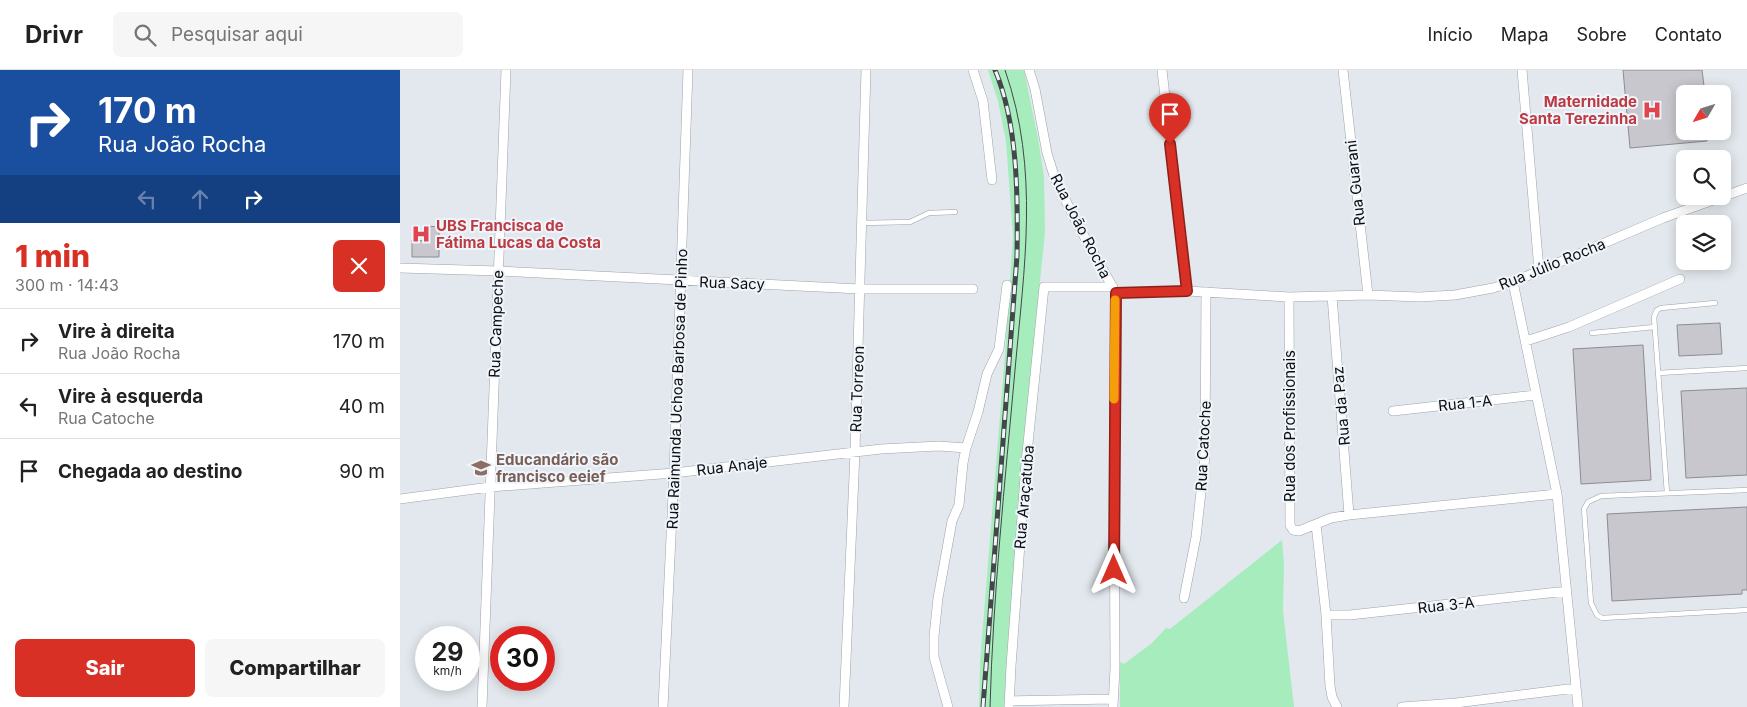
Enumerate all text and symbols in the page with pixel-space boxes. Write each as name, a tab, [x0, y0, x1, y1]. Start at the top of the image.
search box	[113, 12, 463, 57]
text: Drivr	[25, 20, 83, 49]
icon: search	[131, 21, 159, 49]
text: Pesquisar aqui	[171, 23, 303, 46]
text: Início	[1428, 24, 1473, 45]
text: Mapa	[1501, 24, 1548, 45]
text: Sobre	[1576, 24, 1627, 45]
text: Contato	[1655, 24, 1722, 45]
north arrow	[1676, 85, 1731, 140]
map controls	[1676, 85, 1731, 270]
text: 170 m	[98, 89, 197, 131]
icon: right	[15, 90, 80, 155]
place label: Maternidade Santa Terezinha	[1519, 92, 1637, 128]
pin	[1149, 93, 1191, 144]
hospital icon: Maternidade Santa Terezinha	[1641, 99, 1663, 121]
icon: arrive	[1156, 100, 1184, 128]
text: Rua João Rocha	[98, 131, 266, 157]
street label: Rua Guarani	[1341, 139, 1369, 227]
button: search	[1676, 150, 1731, 205]
street label: Rua João Rocha	[1046, 171, 1116, 281]
icon: left	[133, 185, 161, 213]
icon: ahead	[186, 185, 214, 213]
icon: right	[239, 185, 267, 213]
button: layers	[1676, 215, 1731, 270]
place label: UBS Francisca de Fátima Lucas da Costa	[436, 216, 601, 252]
hospital icon: UBS Francisca de Fátima Lucas da Costa	[410, 223, 432, 245]
street label: Rua Júlio Rocha	[1496, 234, 1608, 294]
text: 1 min	[15, 238, 90, 274]
button: close	[333, 240, 385, 292]
street label: Rua Raimunda Uchoa Barbosa de Pinho	[663, 248, 691, 530]
street label: Rua Campeche	[485, 270, 507, 378]
street label: Rua Sacy	[699, 272, 766, 294]
text: 300 m · 14:43	[15, 275, 119, 295]
text: Vire à direita	[58, 320, 175, 343]
icon: right	[15, 327, 43, 355]
text: 170 m	[333, 330, 385, 353]
text: Rua João Rocha	[58, 343, 180, 363]
street label: Rua Torreon	[846, 345, 868, 433]
street label: Rua dos Profissionais	[1280, 350, 1299, 502]
street label: Rua da Paz	[1328, 366, 1354, 446]
text: Vire à esquerda	[58, 385, 203, 408]
street label: Rua 1-A	[1437, 391, 1493, 415]
icon: left	[15, 392, 43, 420]
text: 40 m	[339, 395, 385, 418]
street label: Rua Catoche	[1191, 400, 1215, 492]
text: Rua Catoche	[58, 408, 155, 428]
street label: Rua Araçatuba	[1010, 444, 1038, 550]
place label: Educandário são francisco eeief	[496, 450, 618, 486]
street label: Rua Anaje	[696, 452, 768, 480]
icon: arrive	[15, 457, 43, 485]
school or university icon: Educandário são francisco eeief	[470, 457, 492, 479]
text: Chegada ao destino	[58, 460, 242, 483]
text: 90 m	[339, 460, 385, 483]
position arrow	[1087, 543, 1139, 595]
street label: Rua 3-A	[1417, 593, 1475, 617]
speed limit sign: 30	[490, 626, 555, 691]
text: 29	[432, 637, 463, 667]
button: Sair	[15, 639, 195, 697]
button: Compartilhar	[205, 639, 385, 697]
text: km/h	[433, 663, 462, 678]

